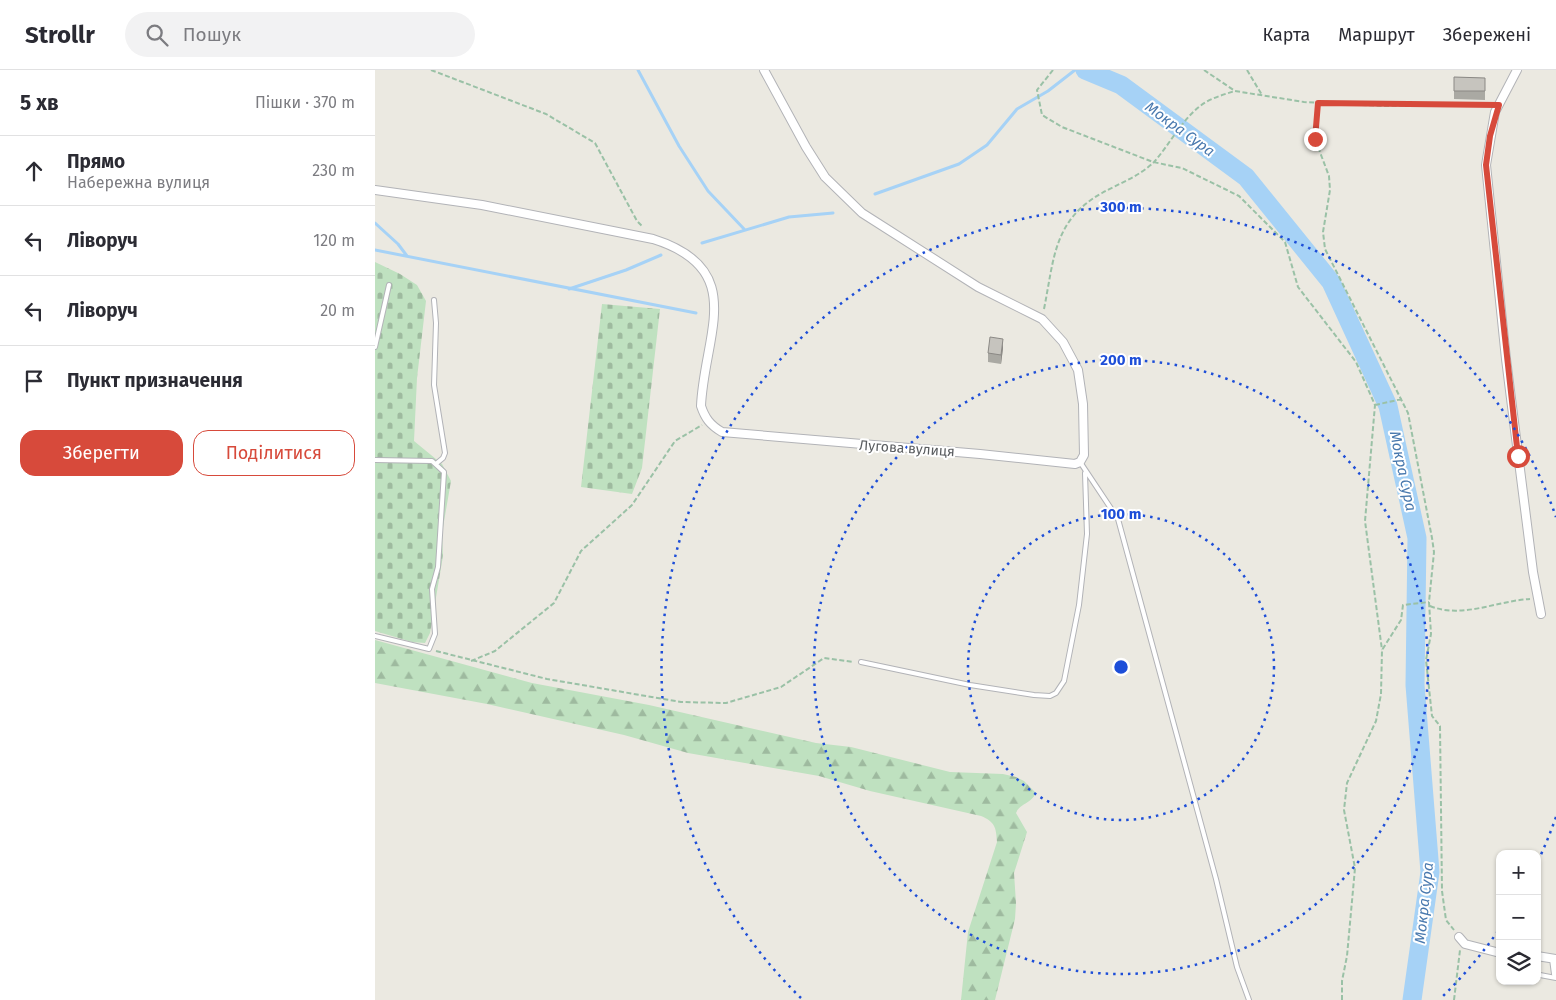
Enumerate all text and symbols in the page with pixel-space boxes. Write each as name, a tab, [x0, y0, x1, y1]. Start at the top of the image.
search box	[125, 12, 475, 57]
text: Strollr	[25, 21, 95, 49]
icon: search	[143, 21, 171, 49]
text: Пошук	[183, 23, 241, 46]
text: Карта	[1263, 24, 1310, 46]
text: Маршрут	[1338, 24, 1415, 46]
text: Збережені	[1443, 24, 1531, 46]
text: 5 хв	[20, 90, 59, 116]
text: Пішки · 370 m	[255, 93, 355, 112]
water label: Мокра Сура	[1142, 98, 1218, 160]
route end	[1304, 128, 1327, 151]
text: Прямо	[67, 150, 125, 173]
icon: ahead	[20, 157, 48, 185]
text: 230 m	[312, 161, 355, 180]
text: Набережна вулиця	[67, 173, 210, 192]
text: 300 m	[1099, 198, 1142, 216]
icon: left	[20, 227, 48, 255]
text: Ліворуч	[67, 229, 138, 252]
text: 120 m	[313, 231, 355, 250]
icon: left	[20, 297, 48, 325]
text: Ліворуч	[67, 299, 138, 322]
text: 20 m	[320, 301, 355, 320]
text: 200 m	[1100, 351, 1142, 369]
icon: arrive	[20, 367, 48, 395]
text: Пункт призначення	[67, 369, 243, 392]
water label: Мокра Сура	[1386, 429, 1420, 513]
button: Зберегти	[20, 430, 183, 476]
button: Поділитися	[193, 430, 355, 476]
street label: Лугова вулиця	[859, 437, 955, 460]
route start	[1507, 445, 1530, 468]
text: 100 m	[1101, 505, 1141, 523]
centre of rings	[1112, 658, 1130, 676]
map controls	[1496, 850, 1541, 985]
button: +	[1496, 850, 1541, 895]
water label: Мокра Сура	[1411, 862, 1437, 944]
button: −	[1496, 895, 1541, 940]
button: layers	[1496, 940, 1541, 985]

